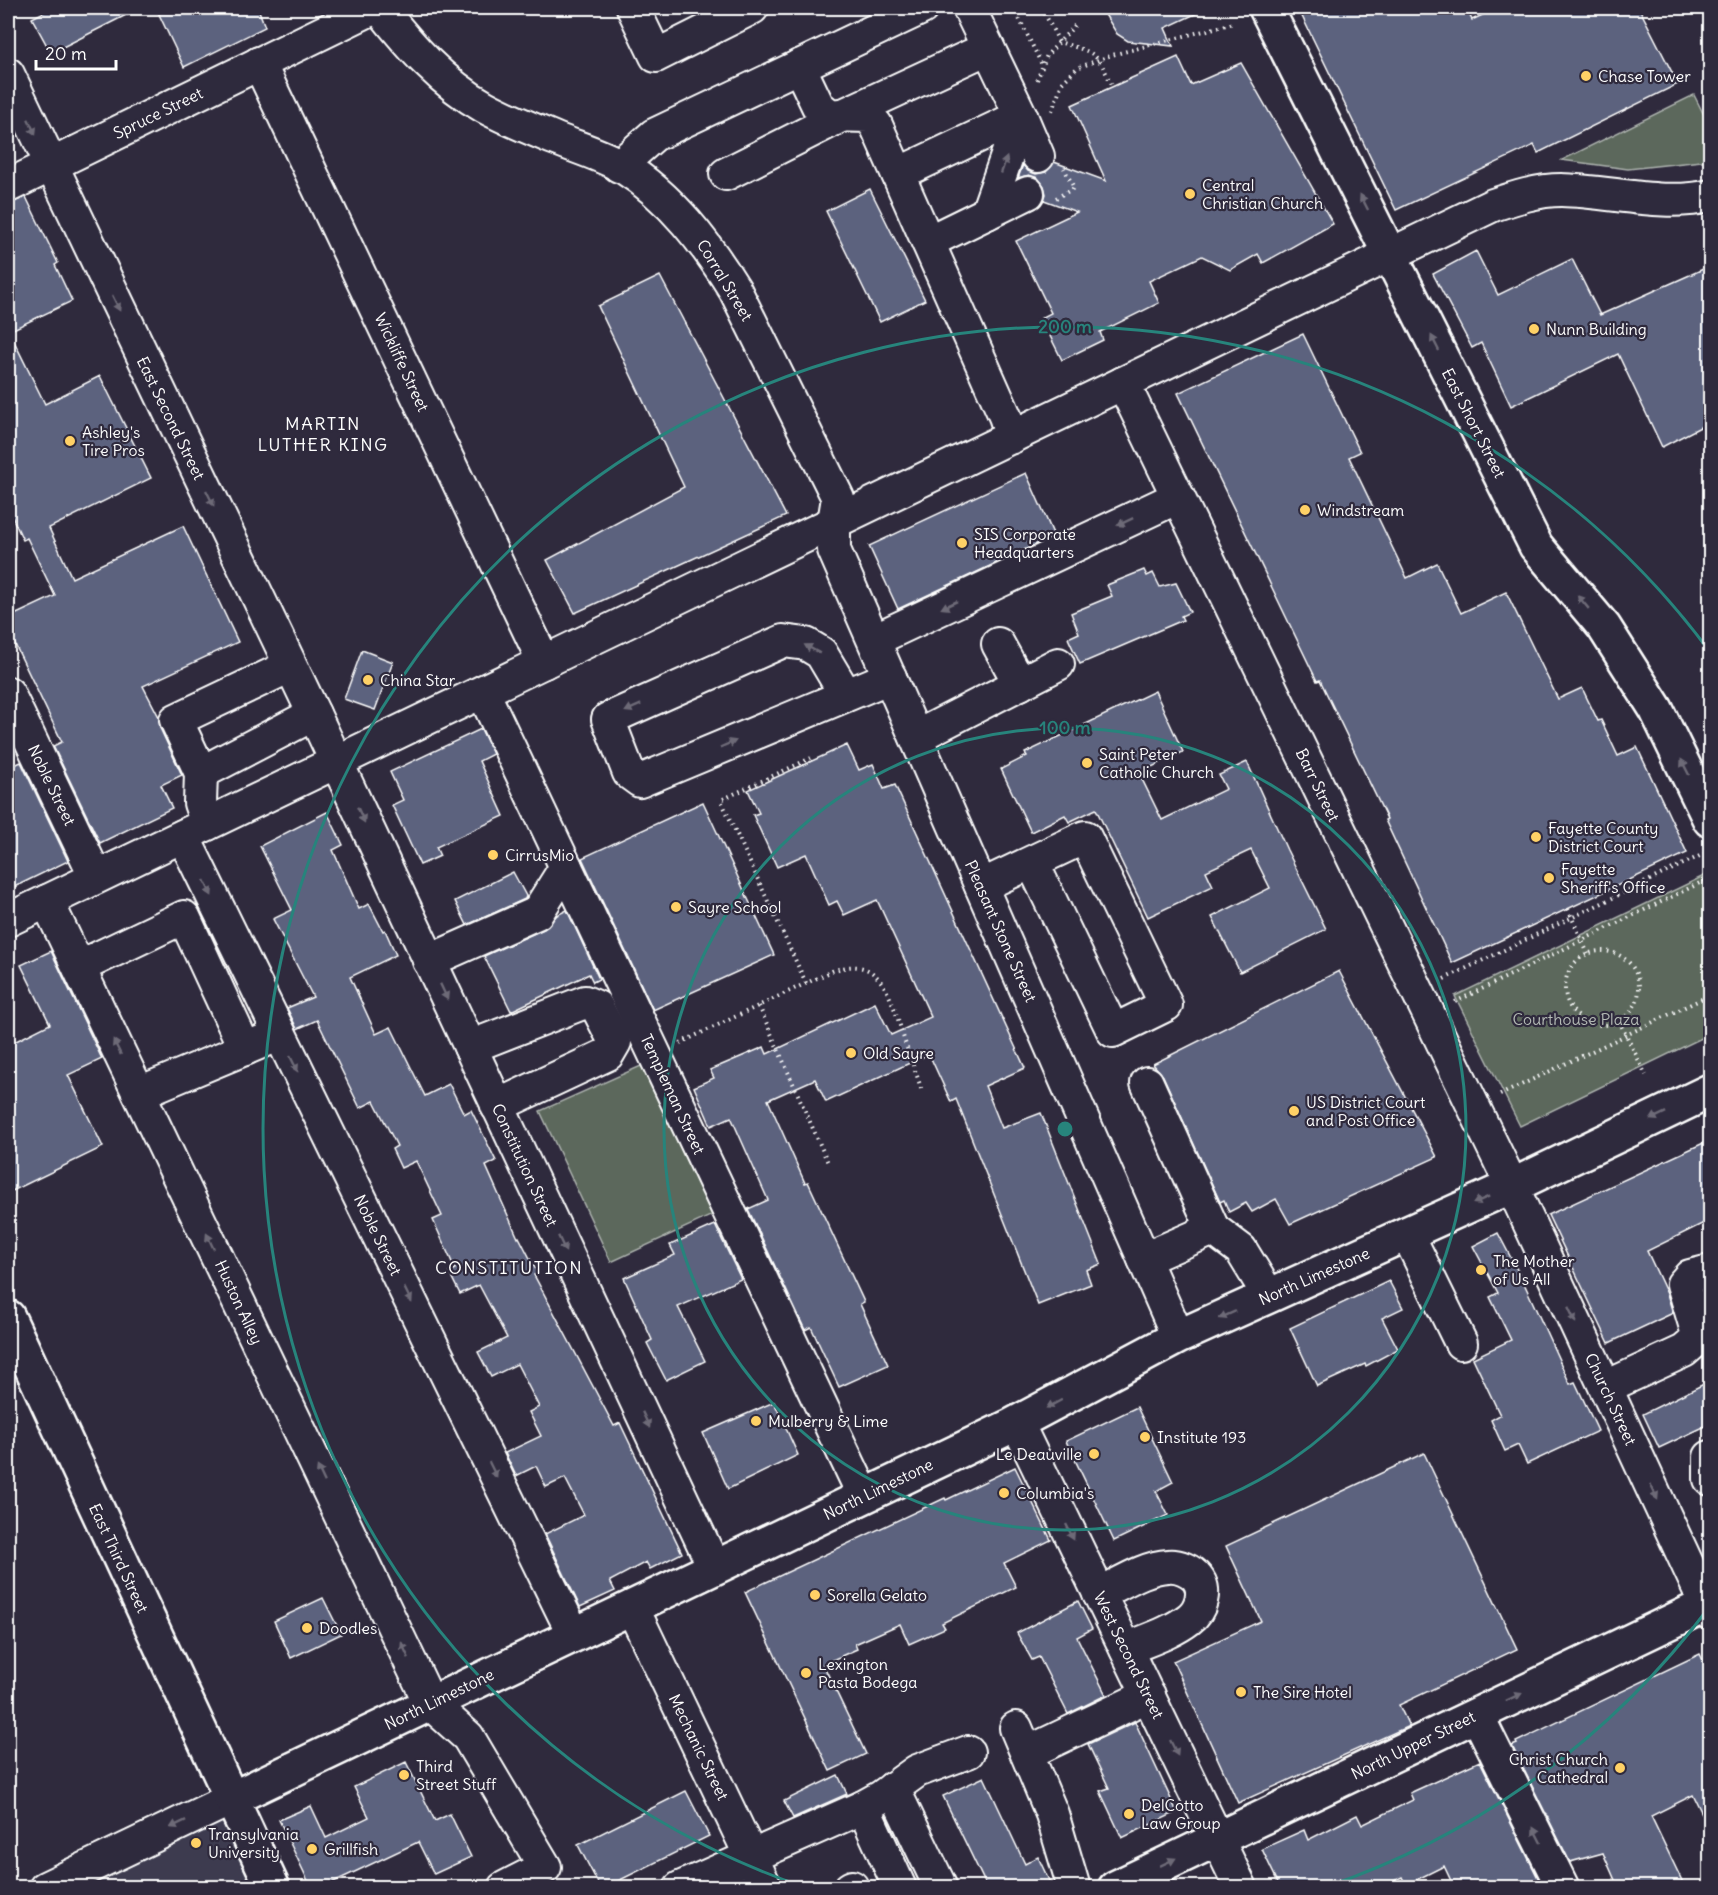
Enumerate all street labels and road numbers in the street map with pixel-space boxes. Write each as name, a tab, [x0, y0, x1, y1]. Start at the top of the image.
street label: Spruce Street	[110, 83, 206, 143]
street label: Corral Street	[693, 236, 757, 325]
street label: Wickliffe Street	[370, 309, 434, 415]
street label: East Second Street	[133, 353, 210, 483]
street label: East Short Street	[1438, 365, 1511, 482]
street label: Noble Street	[24, 741, 80, 829]
street label: Barr Street	[1292, 745, 1345, 826]
street label: Pleasant Stone Street	[961, 857, 1042, 1006]
street label: Templeman Street	[636, 1031, 710, 1158]
street label: Constitution Street	[488, 1100, 562, 1230]
street label: Noble Street	[350, 1191, 406, 1279]
street label: North Limestone	[1255, 1243, 1373, 1309]
street label: Huston Alley	[211, 1257, 267, 1347]
street label: Church Street	[1581, 1350, 1641, 1449]
street label: North Limestone	[820, 1454, 936, 1524]
street label: East Third Street	[85, 1500, 153, 1616]
street label: West Second Street	[1090, 1588, 1169, 1722]
street label: North Limestone	[381, 1664, 497, 1734]
street label: Mechanic Street	[665, 1691, 734, 1804]
street label: North Upper Street	[1348, 1706, 1479, 1784]

